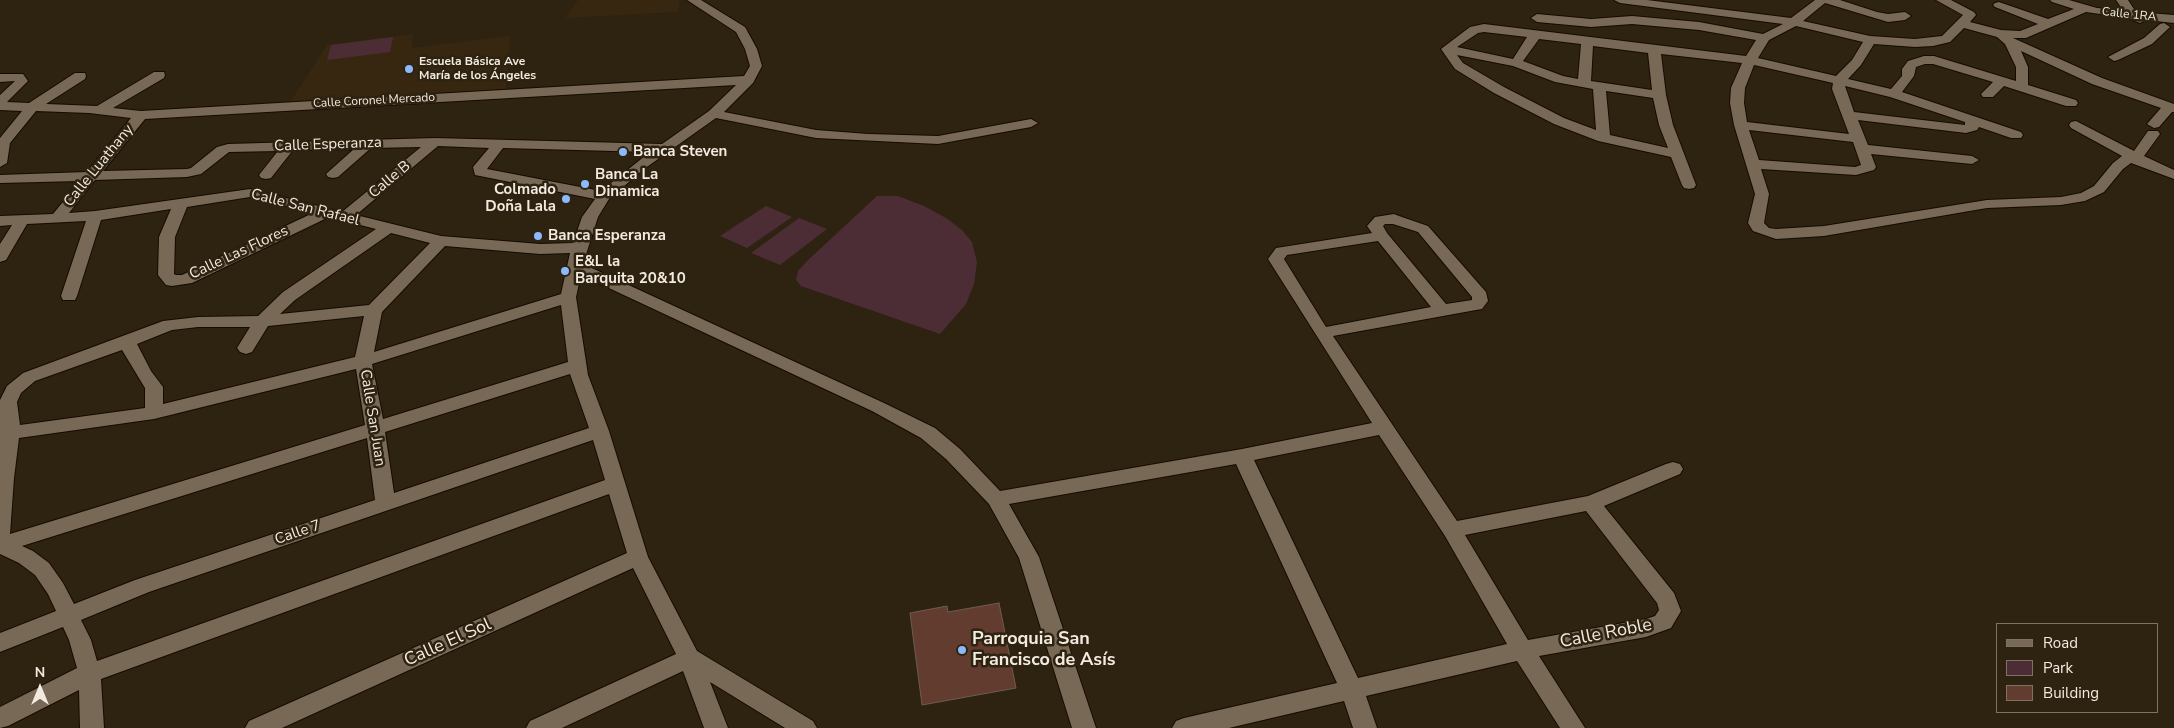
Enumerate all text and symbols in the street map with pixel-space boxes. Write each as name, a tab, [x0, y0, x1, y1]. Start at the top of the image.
street label: Calle 1RA	[2101, 5, 2157, 25]
place label: Escuela Básica Ave María de los Ángeles	[419, 55, 536, 83]
marker: Escuela Básica Ave María de los Ángeles	[403, 63, 415, 75]
street label: Calle Coronel Mercado	[313, 91, 435, 111]
street label: Calle Luathany	[60, 121, 138, 211]
street label: Calle Esperanza	[274, 134, 382, 156]
place label: Banca Steven	[633, 143, 727, 161]
marker: Banca Steven	[617, 146, 629, 158]
street label: Calle B	[366, 157, 414, 203]
place label: Banca La Dinamica	[595, 166, 659, 201]
marker: Banca La Dinamica	[579, 178, 591, 190]
place label: Colmado Doña Lala	[485, 181, 556, 216]
street label: Calle San Rafael	[249, 186, 361, 230]
marker: Colmado Doña Lala	[560, 193, 572, 205]
street label: Calle Las Flores	[187, 222, 291, 284]
place label: Banca Esperanza	[548, 227, 666, 245]
marker: Banca Esperanza	[532, 230, 544, 242]
place label: E&L la Barquita 20&10	[575, 253, 686, 288]
marker: E&L la Barquita 20&10	[559, 265, 571, 277]
street label: Calle San Juan	[355, 368, 389, 468]
street label: Calle 7	[273, 517, 323, 549]
street label: Calle El Sol	[401, 614, 495, 672]
street label: Calle Roble	[1558, 614, 1654, 654]
legend	[1996, 623, 2159, 713]
place label: Parroquia San Francisco de Asís	[972, 629, 1116, 672]
text: Road	[2043, 633, 2078, 653]
marker: Parroquia San Francisco de Asís	[956, 644, 968, 656]
text: Park	[2043, 658, 2073, 678]
north arrow	[15, 663, 65, 713]
text: N	[35, 663, 45, 682]
text: Building	[2043, 683, 2099, 703]

